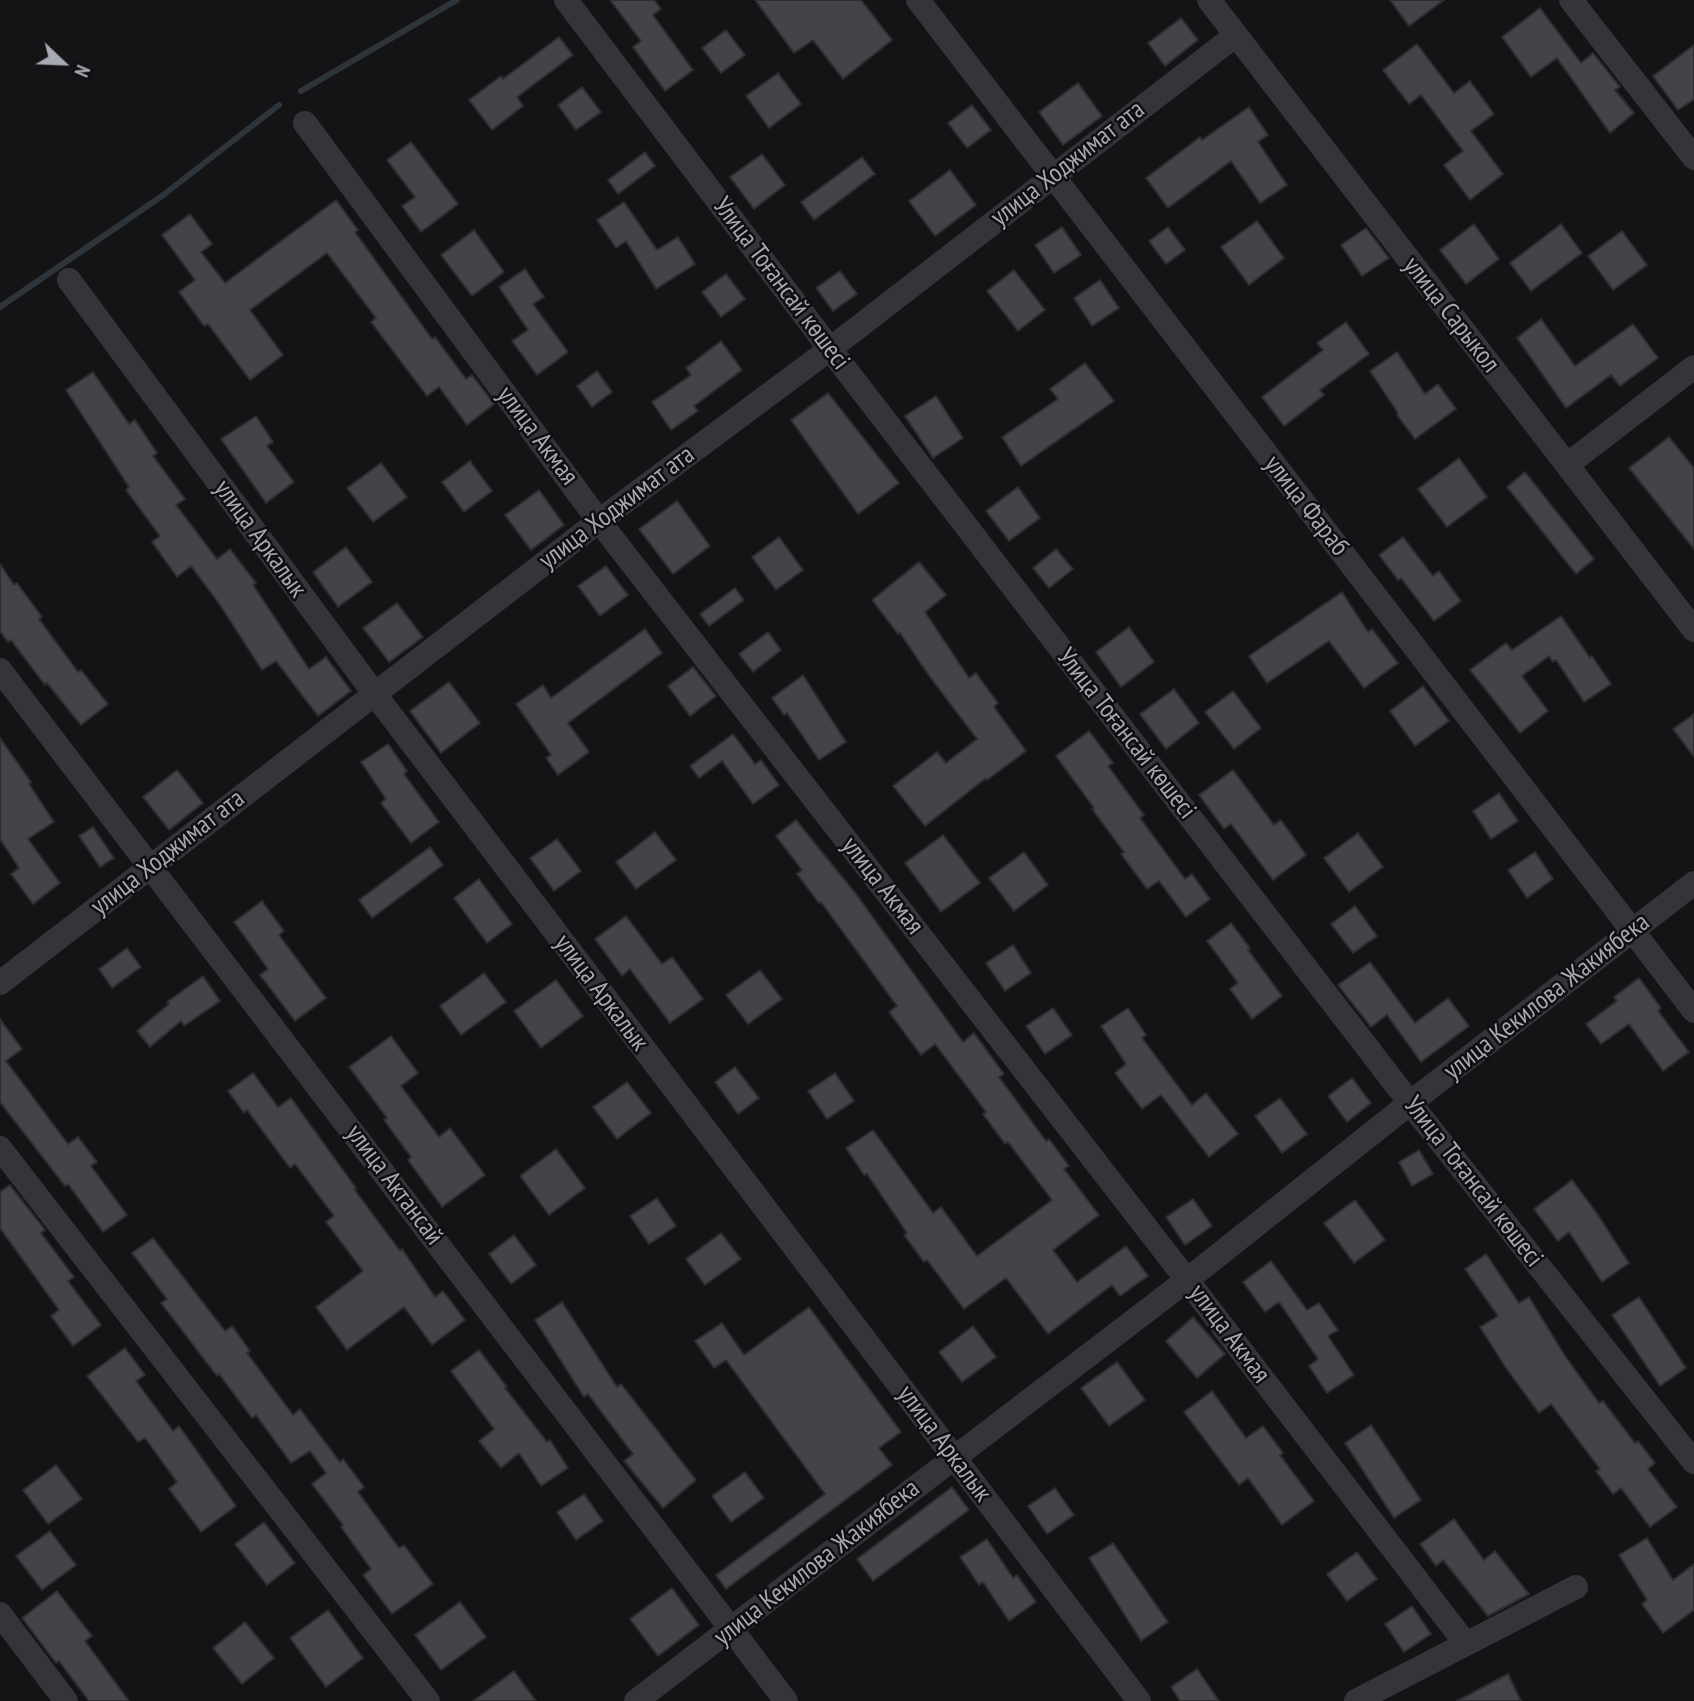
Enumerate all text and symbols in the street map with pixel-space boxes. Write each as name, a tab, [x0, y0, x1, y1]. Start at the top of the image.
north arrow	[28, 28, 98, 98]
text: N	[69, 62, 95, 81]
street label: улица Ходжимат ата	[985, 94, 1151, 234]
street label: Улица Тоғансай көшесі	[706, 192, 856, 376]
street label: улица Сарыкол	[1396, 251, 1506, 379]
street label: улица Акмая	[490, 381, 584, 491]
street label: улица Ходжимат ата	[533, 440, 701, 576]
street label: улица Фараб	[1257, 450, 1355, 562]
street label: улица Аркалык	[207, 474, 313, 604]
street label: Улица Тоғансай көшесі	[1050, 643, 1202, 825]
street label: улица Ходжимат ата	[85, 783, 251, 923]
street label: улица Акмая	[834, 831, 930, 941]
street label: улица Кекилова Жакиябека	[1438, 907, 1656, 1087]
street label: улица Аркалык	[547, 929, 655, 1057]
street label: Улица Тоғансай көшесі	[1397, 1091, 1549, 1273]
street label: улица Актансай	[339, 1119, 449, 1251]
street label: улица Акмая	[1182, 1279, 1276, 1389]
street label: улица Аркалык	[890, 1380, 998, 1508]
street label: улица Кекилова Жакиябека	[708, 1473, 926, 1653]

